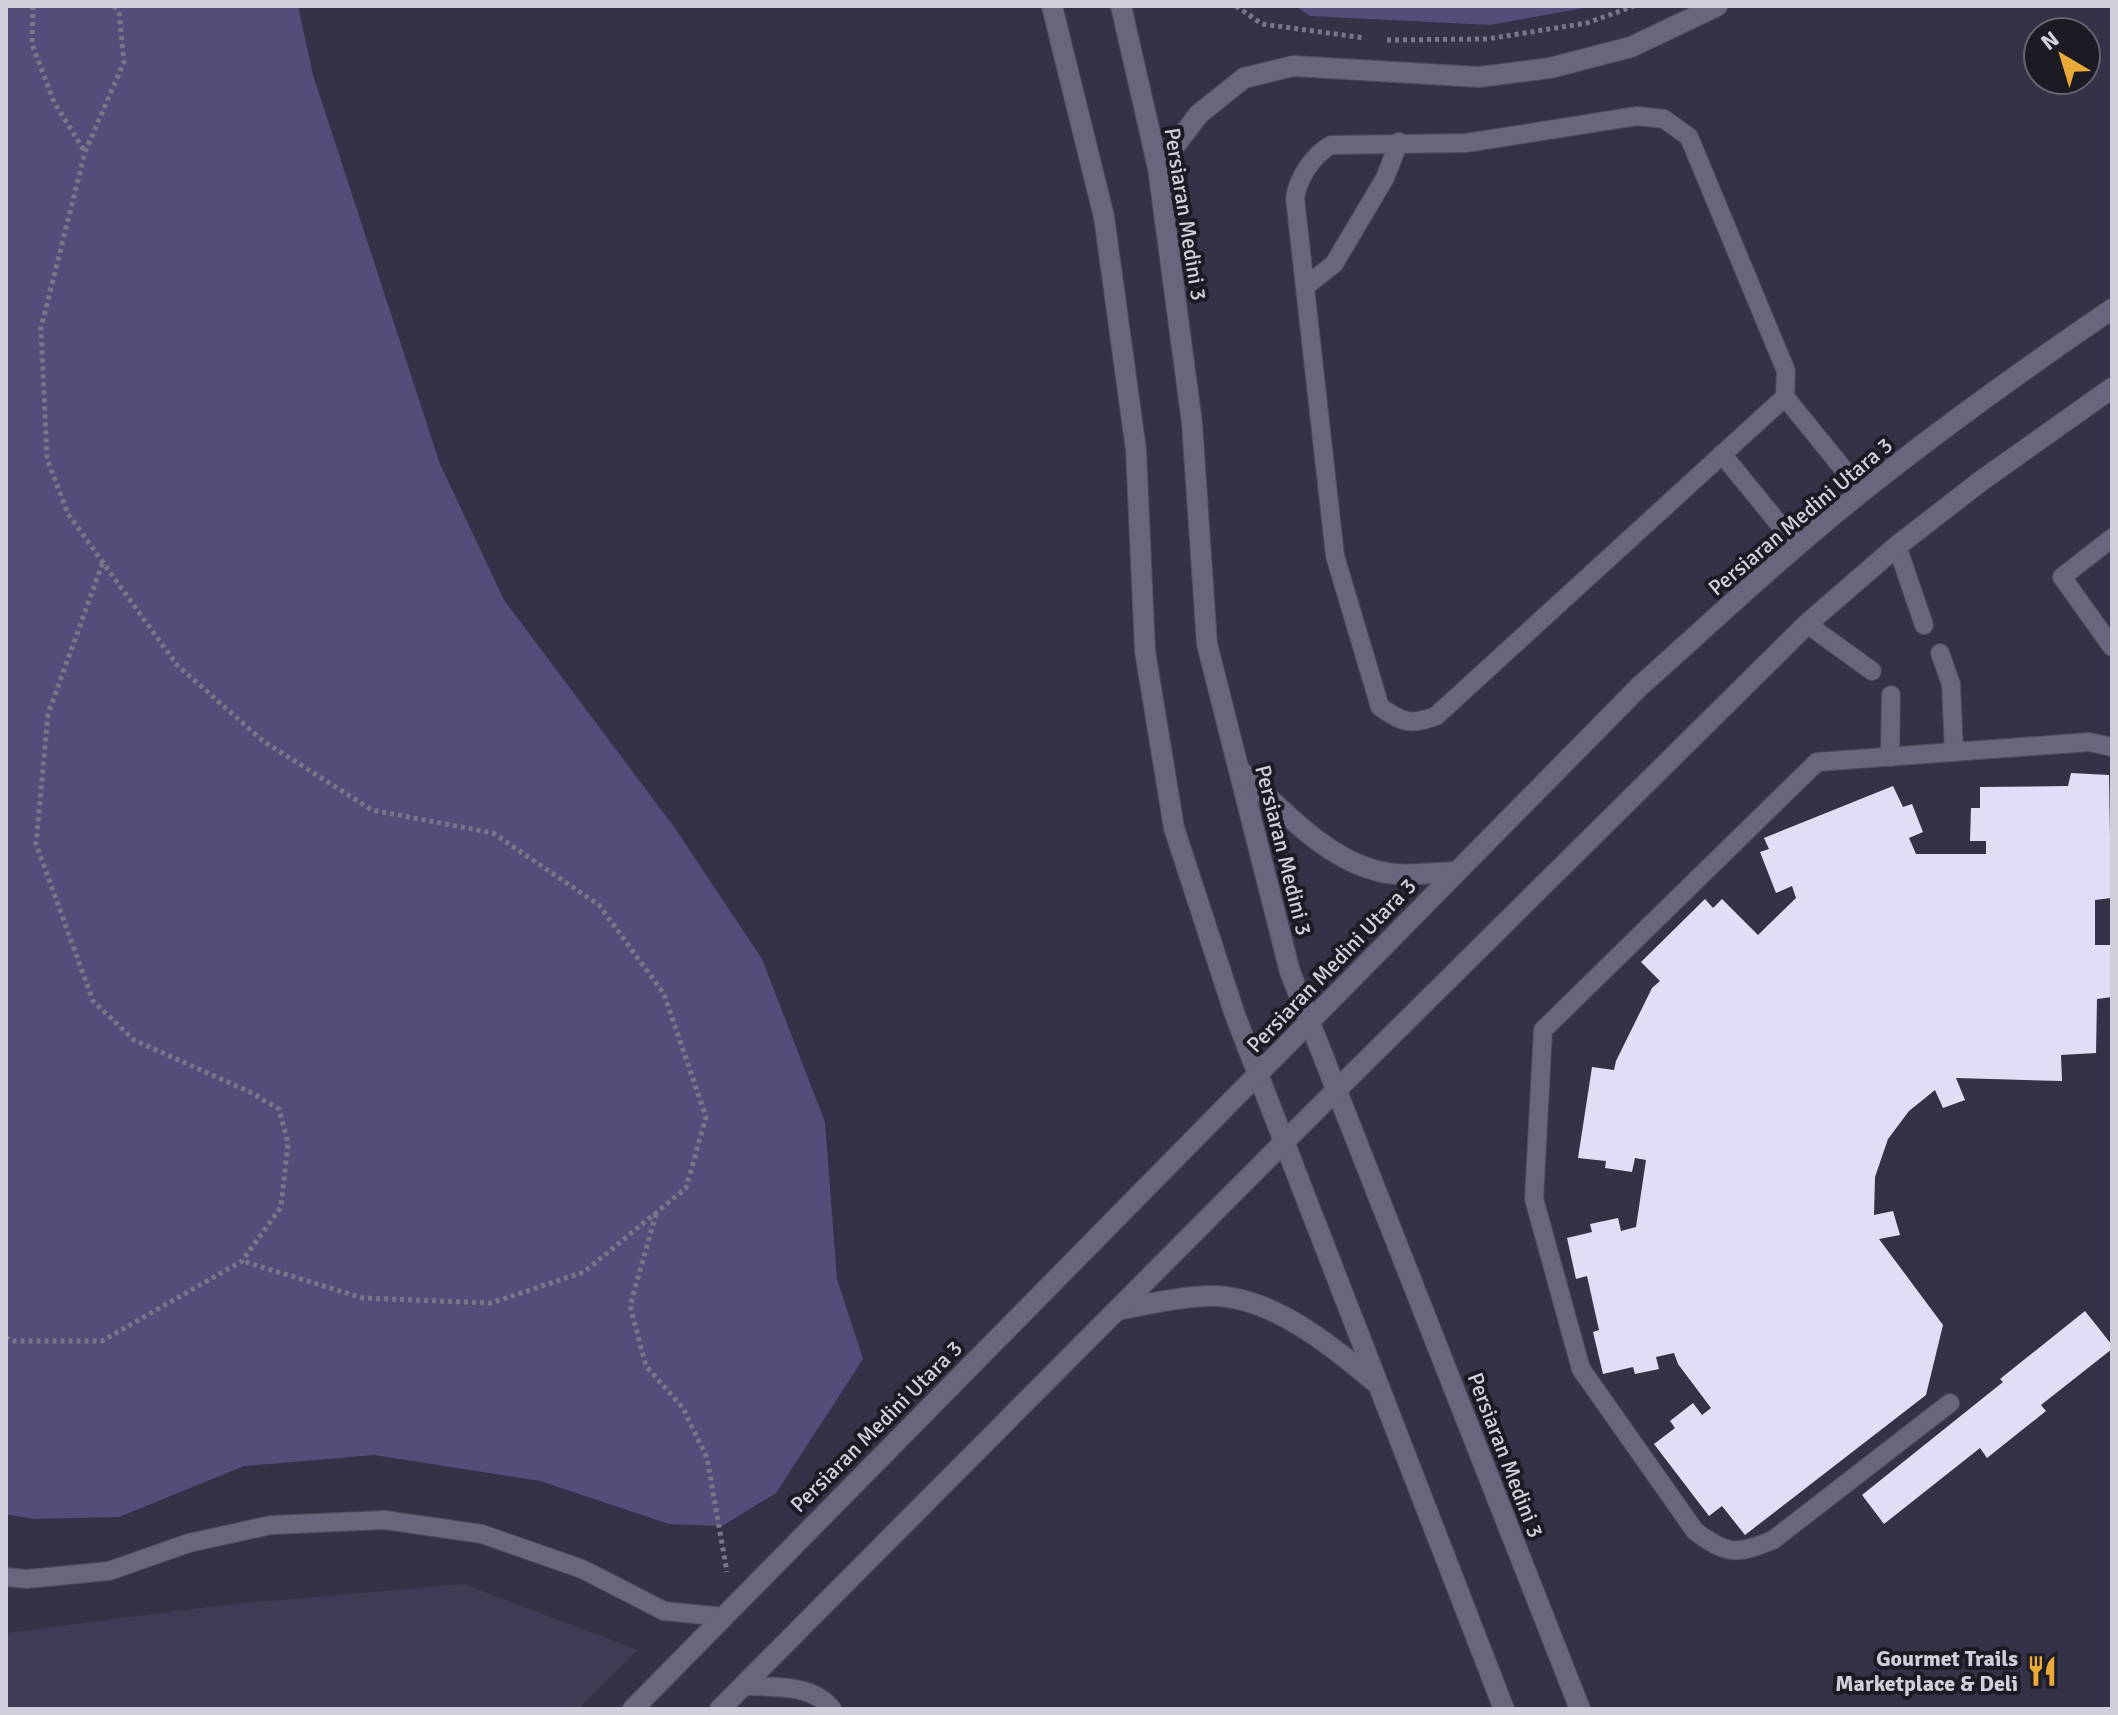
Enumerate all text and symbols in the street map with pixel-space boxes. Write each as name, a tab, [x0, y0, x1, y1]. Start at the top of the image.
north arrow	[2022, 16, 2102, 96]
text: N	[2036, 25, 2064, 56]
street label: Persiaran Medini 3	[1159, 126, 1213, 302]
street label: Persiaran Medini Utara 3	[1703, 431, 1898, 601]
street label: Persiaran Medini 3	[1249, 762, 1318, 938]
street label: Persiaran Medini Utara 3	[1241, 872, 1422, 1058]
street label: Persiaran Medini Utara 3	[785, 1335, 968, 1518]
street label: Persiaran Medini 3	[1462, 1369, 1549, 1542]
place label: Gourmet Trails Marketplace & Deli	[1835, 1645, 2018, 1697]
restaurant icon: Gourmet Trails Marketplace & Deli	[2025, 1654, 2059, 1688]

